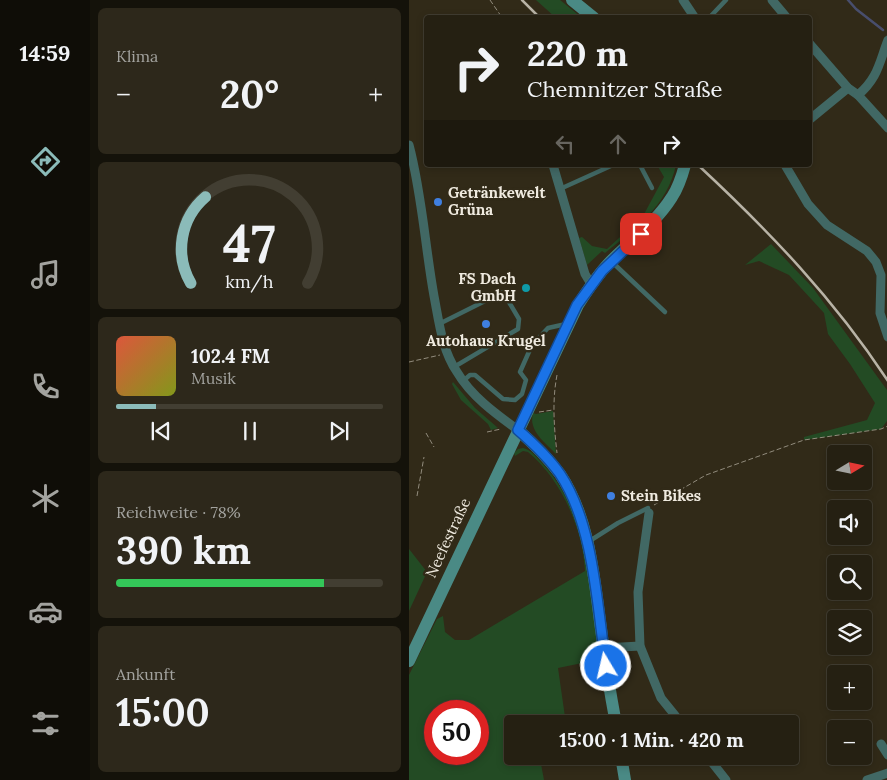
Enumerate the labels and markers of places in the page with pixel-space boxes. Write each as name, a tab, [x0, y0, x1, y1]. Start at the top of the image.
place label: Getränkewelt Grüna	[448, 183, 546, 219]
marker: Getränkewelt Grüna	[432, 196, 444, 208]
pin	[620, 213, 662, 255]
place label: FS Dach GmbH	[458, 269, 517, 305]
marker: FS Dach GmbH	[520, 282, 532, 294]
marker: Autohaus Krugel	[480, 318, 492, 330]
place label: Autohaus Krugel	[426, 331, 546, 350]
place label: Stein Bikes	[621, 486, 701, 505]
marker: Stein Bikes	[605, 490, 617, 502]

